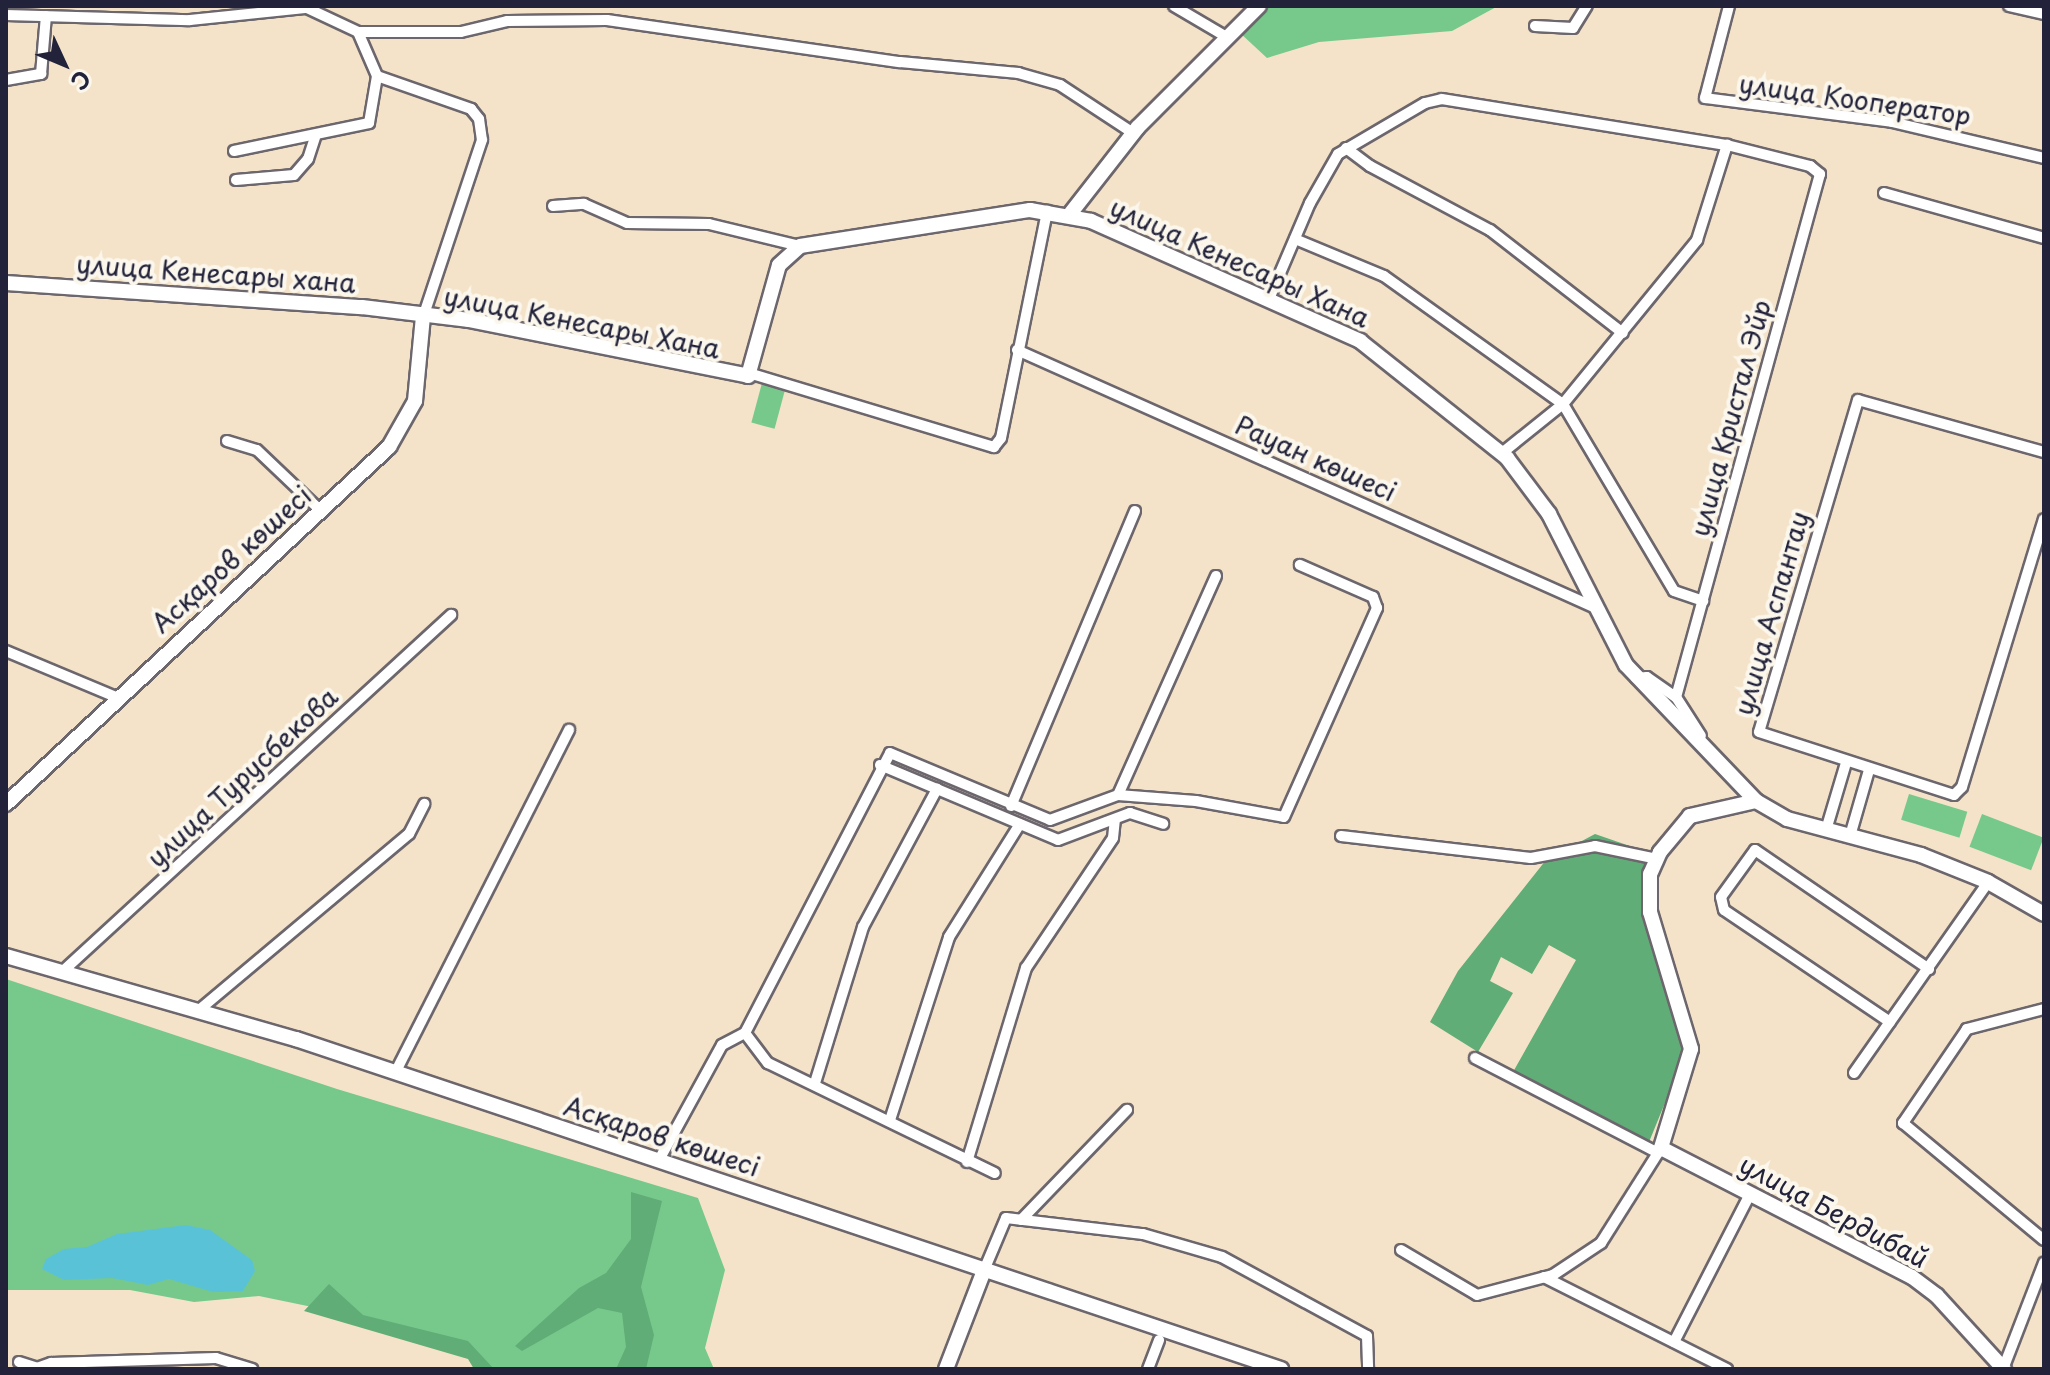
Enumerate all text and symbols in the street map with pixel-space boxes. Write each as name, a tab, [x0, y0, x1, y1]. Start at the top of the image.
north arrow	[24, 24, 104, 104]
text: С	[64, 64, 99, 98]
street label: улица Кооператор	[1736, 67, 1974, 131]
street label: улица Кенесары Хана	[1105, 190, 1375, 334]
street label: улица Кенесары хана	[74, 248, 358, 298]
street label: улица Кенесары Хана	[440, 280, 724, 364]
street label: улица Кристал Эйр	[1683, 296, 1777, 540]
street label: Рауан көшесі	[1230, 408, 1402, 508]
street label: Асқаров көшесі	[144, 479, 318, 639]
street label: улица Аспантау	[1727, 507, 1815, 719]
street label: улица Турусбекова	[140, 680, 344, 874]
street label: Асқаров көшесі	[560, 1090, 764, 1182]
street label: улица Бердибай	[1734, 1148, 1934, 1274]

